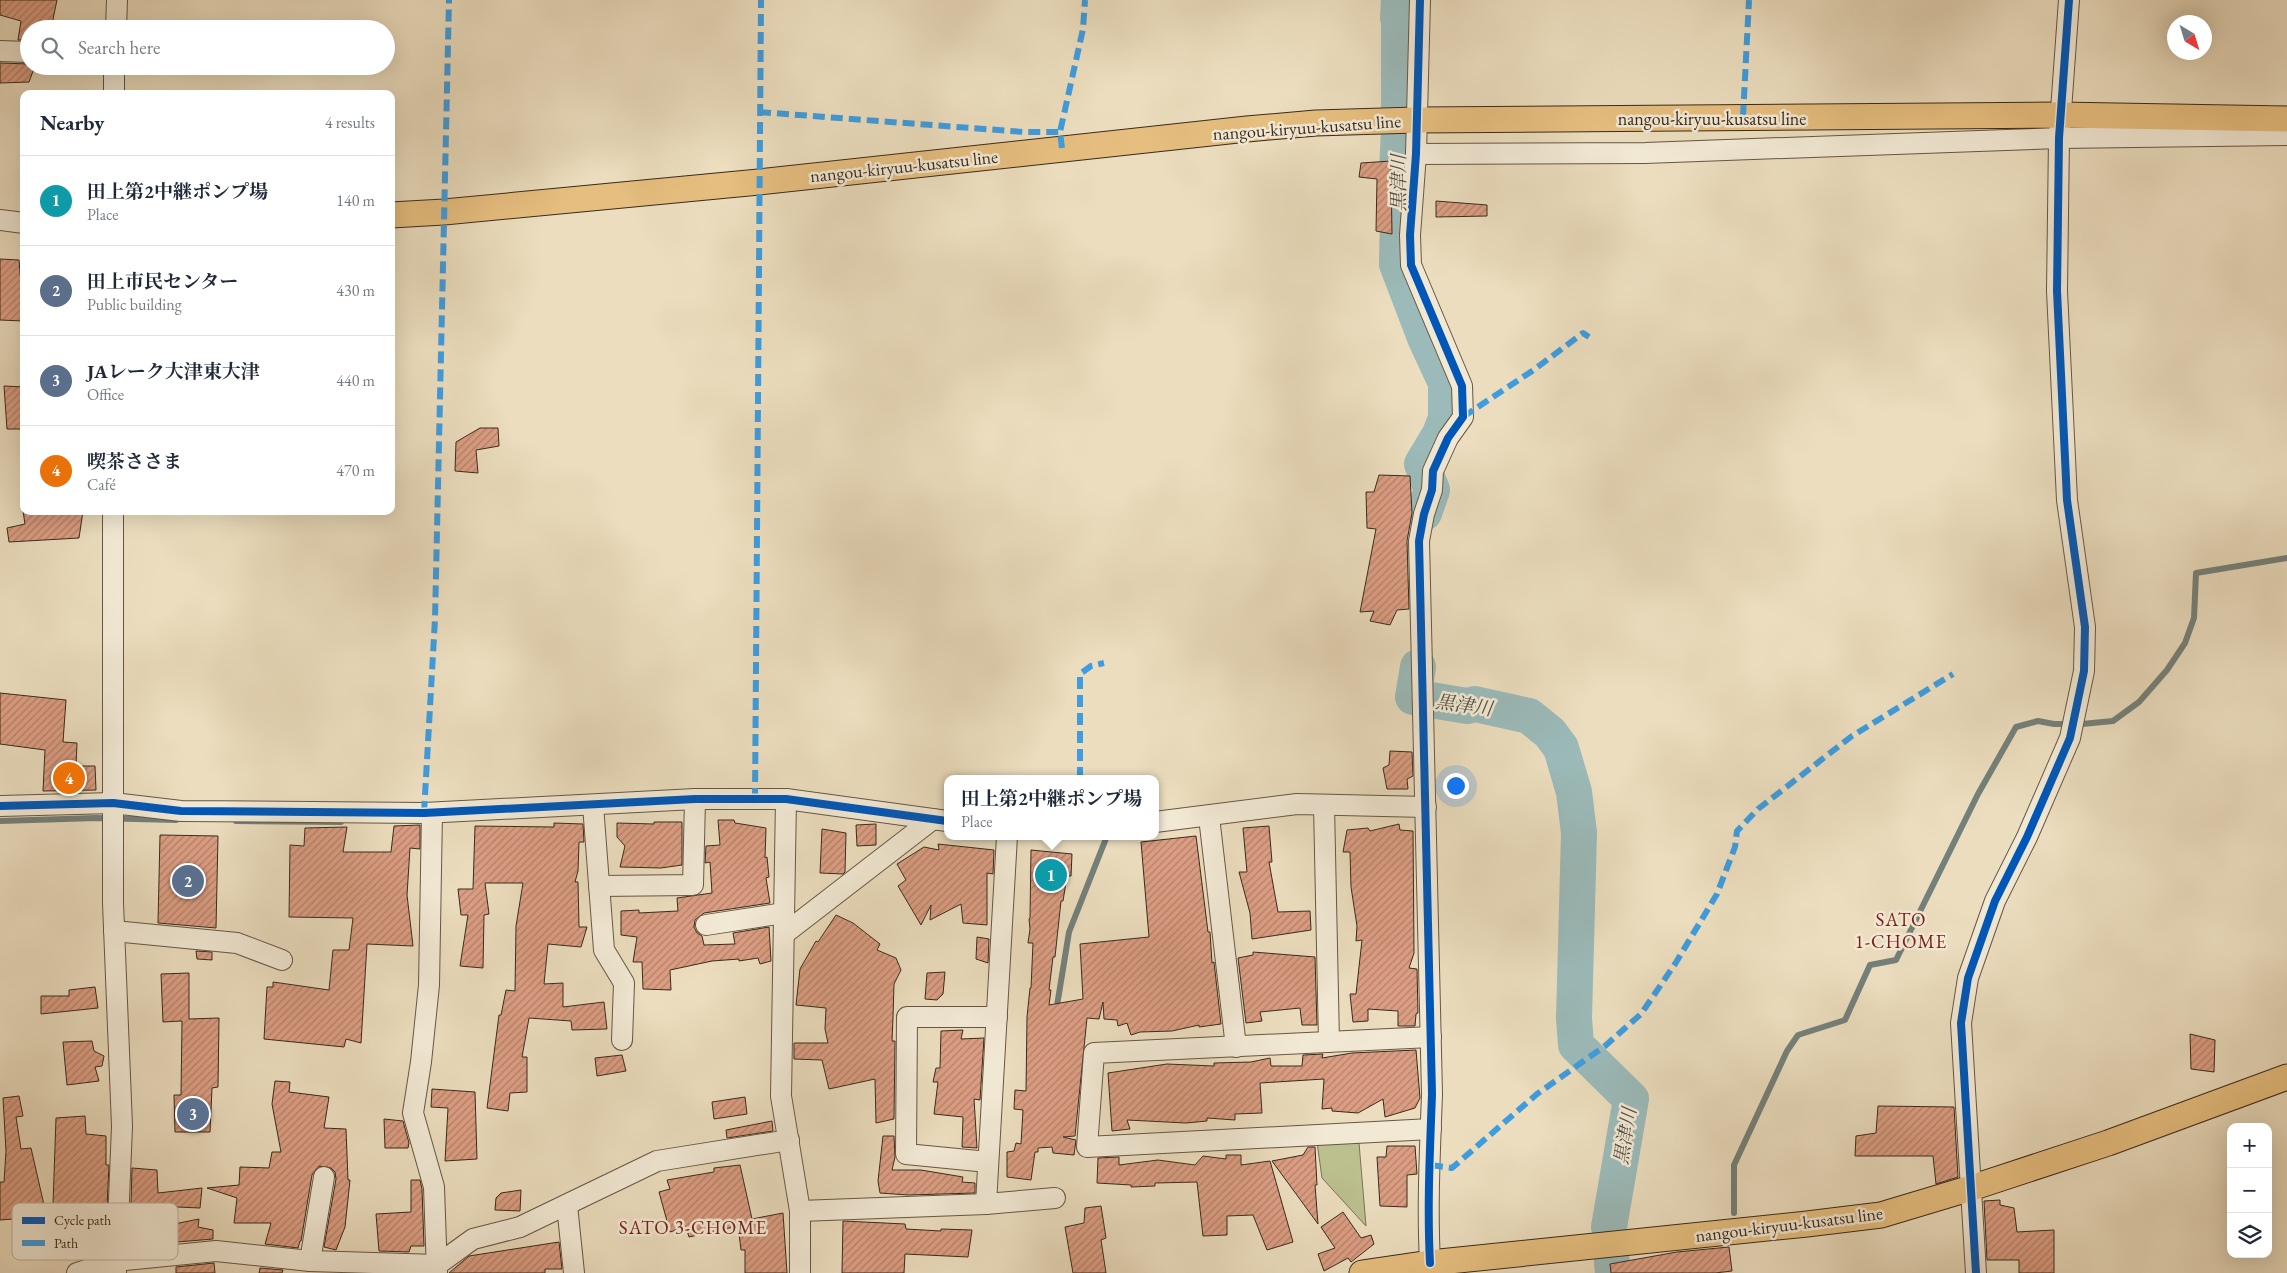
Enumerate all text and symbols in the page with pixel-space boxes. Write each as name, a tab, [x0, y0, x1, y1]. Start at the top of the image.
north arrow	[2167, 15, 2212, 60]
search box	[20, 20, 395, 75]
icon: search	[38, 34, 66, 62]
text: Search here	[78, 35, 160, 60]
street label: nangou-kiryuu-kusatsu line	[1618, 107, 1806, 130]
text: Nearby	[40, 109, 104, 136]
street label: nangou-kiryuu-kusatsu line	[1212, 109, 1402, 145]
text: 4 results	[325, 112, 375, 133]
street label: nangou-kiryuu-kusatsu line	[809, 145, 999, 187]
water label: 黒津川	[1386, 153, 1411, 212]
text: 田上第2中継ポンプ場	[87, 179, 268, 204]
text: 1	[52, 190, 60, 211]
text: 140 m	[336, 190, 375, 211]
text: Place	[87, 204, 119, 225]
text: 田上市民センター	[87, 269, 238, 294]
text: 2	[52, 280, 60, 301]
text: 430 m	[336, 280, 375, 301]
text: Public building	[87, 294, 182, 315]
text: JAレーク大津東大津	[87, 359, 260, 384]
text: 3	[52, 370, 60, 391]
text: 440 m	[336, 370, 375, 391]
text: Office	[87, 384, 124, 405]
text: 喫茶ささま	[87, 449, 182, 474]
text: 4	[52, 460, 60, 481]
text: 470 m	[336, 460, 375, 481]
text: Café	[87, 474, 116, 495]
water label: 黒津川	[1434, 689, 1496, 722]
pin: 4	[53, 759, 85, 797]
your location	[1443, 773, 1469, 799]
popup	[944, 775, 1159, 840]
text: 田上第2中継ポンプ場	[961, 786, 1142, 811]
text: Place	[961, 811, 992, 832]
pin: 1	[1035, 856, 1067, 894]
pin: 2	[172, 862, 204, 900]
district label: SATO 1-CHOME	[1855, 907, 1947, 954]
pin: 3	[177, 1095, 209, 1133]
water label: 黒津川	[1608, 1104, 1642, 1166]
map controls	[2227, 1123, 2272, 1258]
button: +	[2227, 1123, 2272, 1168]
button: −	[2227, 1168, 2272, 1213]
street label: nangou-kiryuu-kusatsu line	[1694, 1201, 1884, 1247]
legend	[12, 1203, 178, 1260]
text: Cycle path	[54, 1211, 111, 1229]
button: layers	[2227, 1213, 2272, 1258]
district label: SATO 3-CHOME	[619, 1215, 767, 1240]
text: Path	[54, 1234, 78, 1252]

